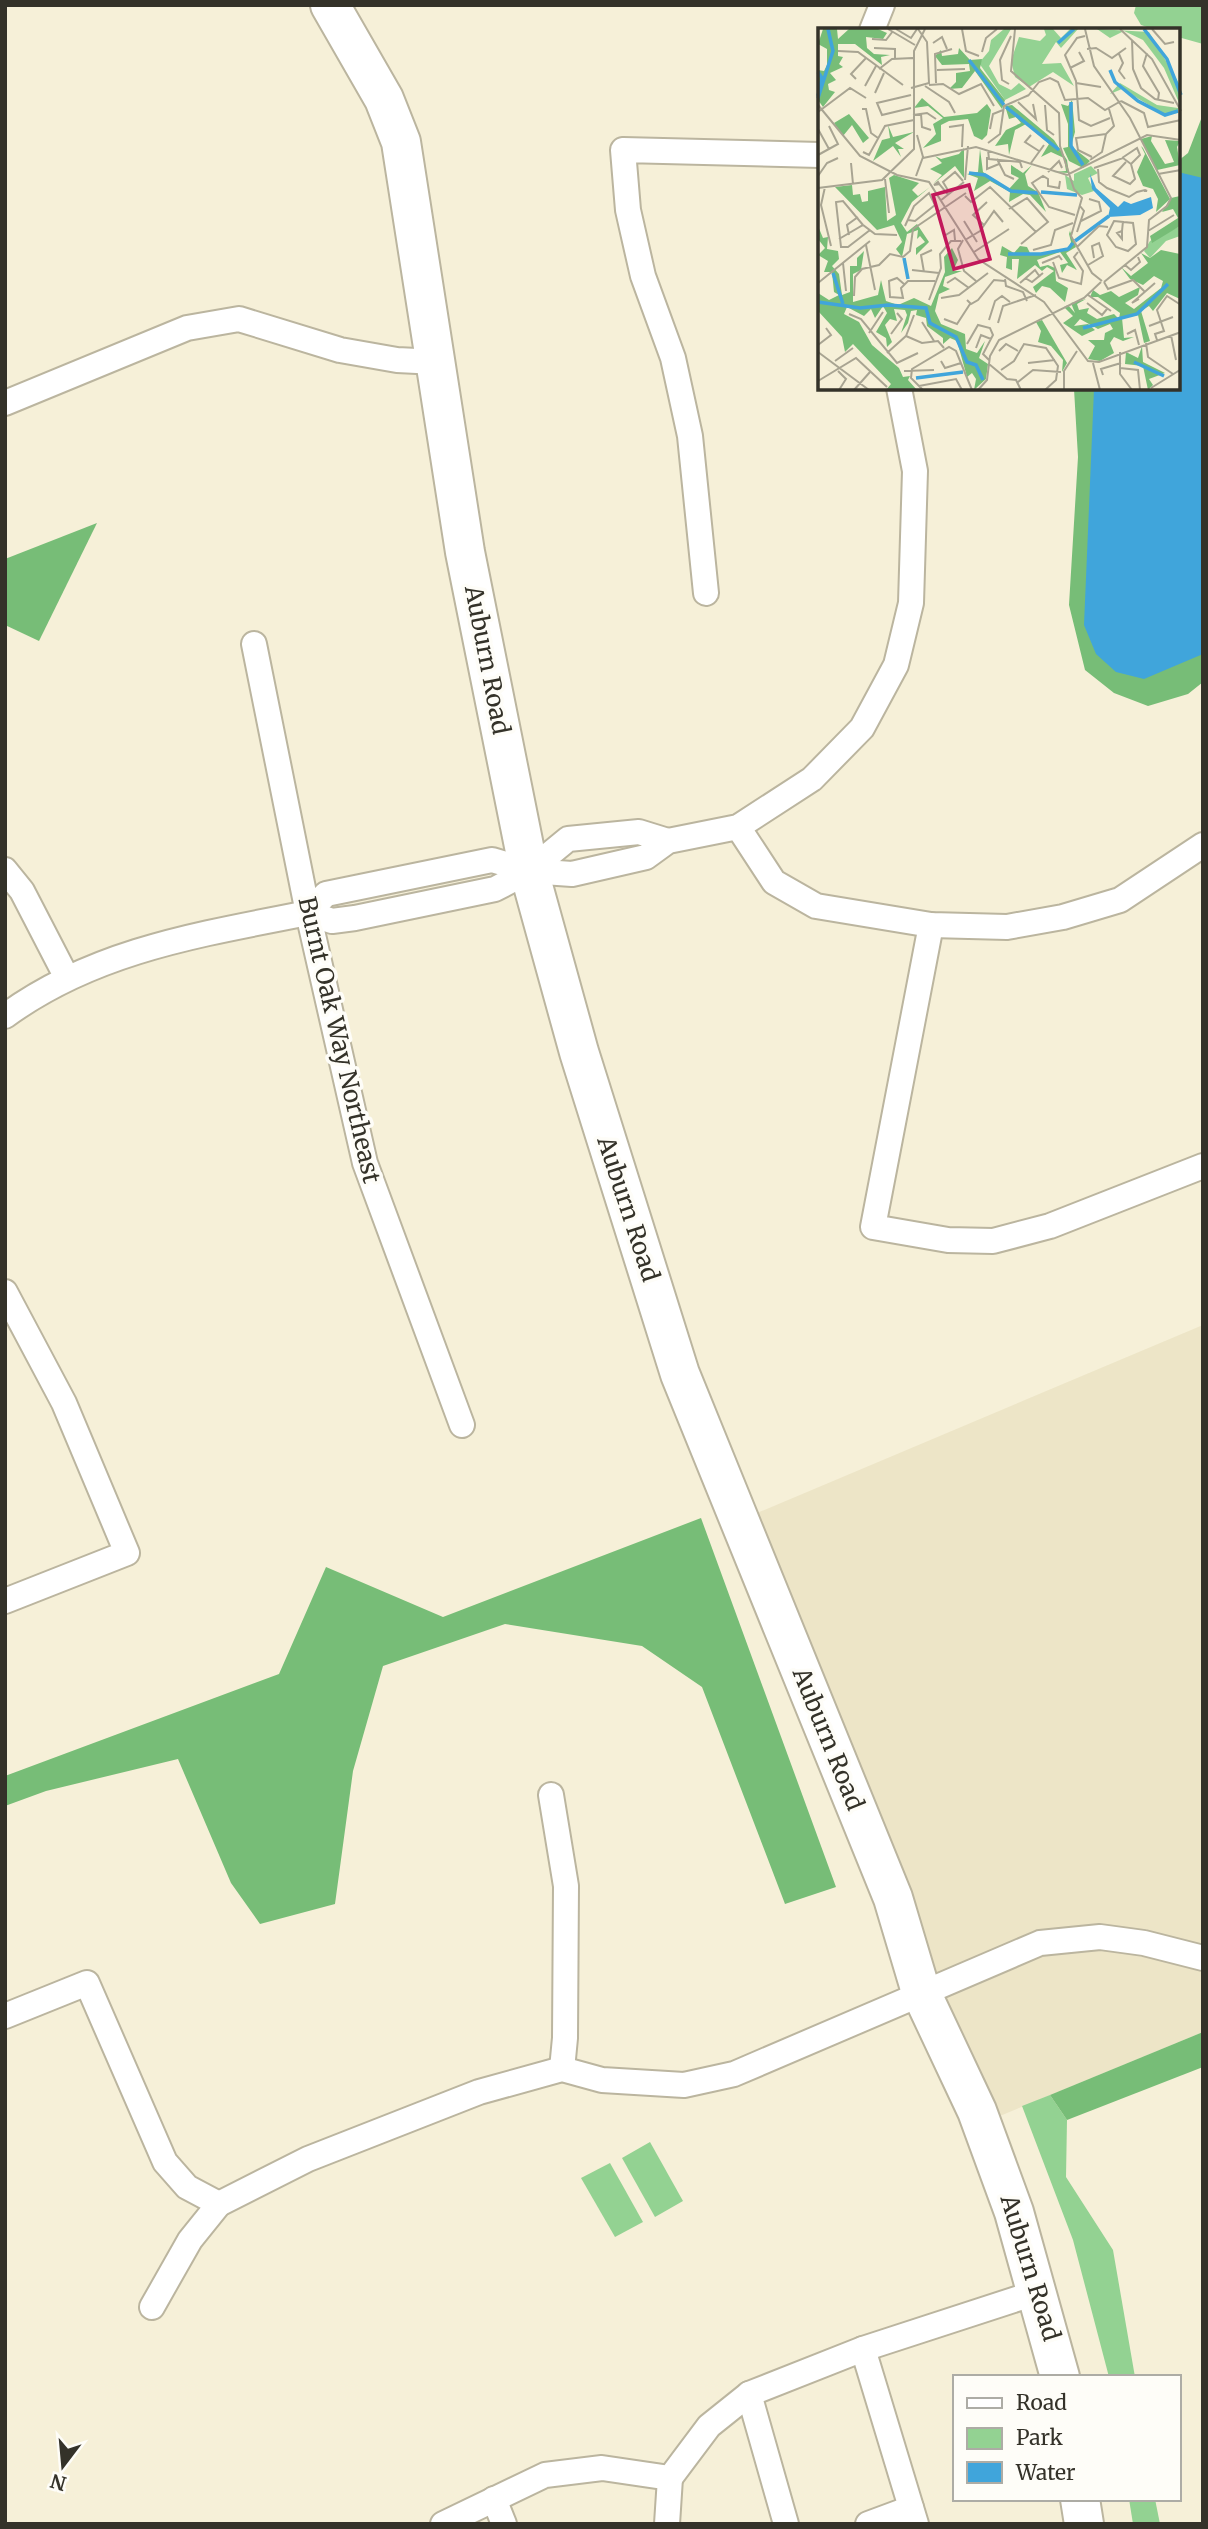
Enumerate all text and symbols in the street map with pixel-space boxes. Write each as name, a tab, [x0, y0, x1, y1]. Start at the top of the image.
inset map	[818, 28, 1180, 390]
street label: Auburn Road	[458, 582, 517, 737]
street label: Burnt Oak Way Northeast	[291, 894, 388, 1187]
street label: Auburn Road	[590, 1131, 667, 1285]
street label: Auburn Road	[785, 1662, 871, 1815]
street label: Auburn Road	[993, 2190, 1067, 2345]
legend	[953, 2375, 1180, 2501]
text: Road	[1016, 2389, 1067, 2416]
text: Park	[1016, 2424, 1063, 2451]
north arrow	[28, 2431, 98, 2501]
text: Water	[1015, 2459, 1075, 2486]
text: N	[48, 2469, 69, 2496]

